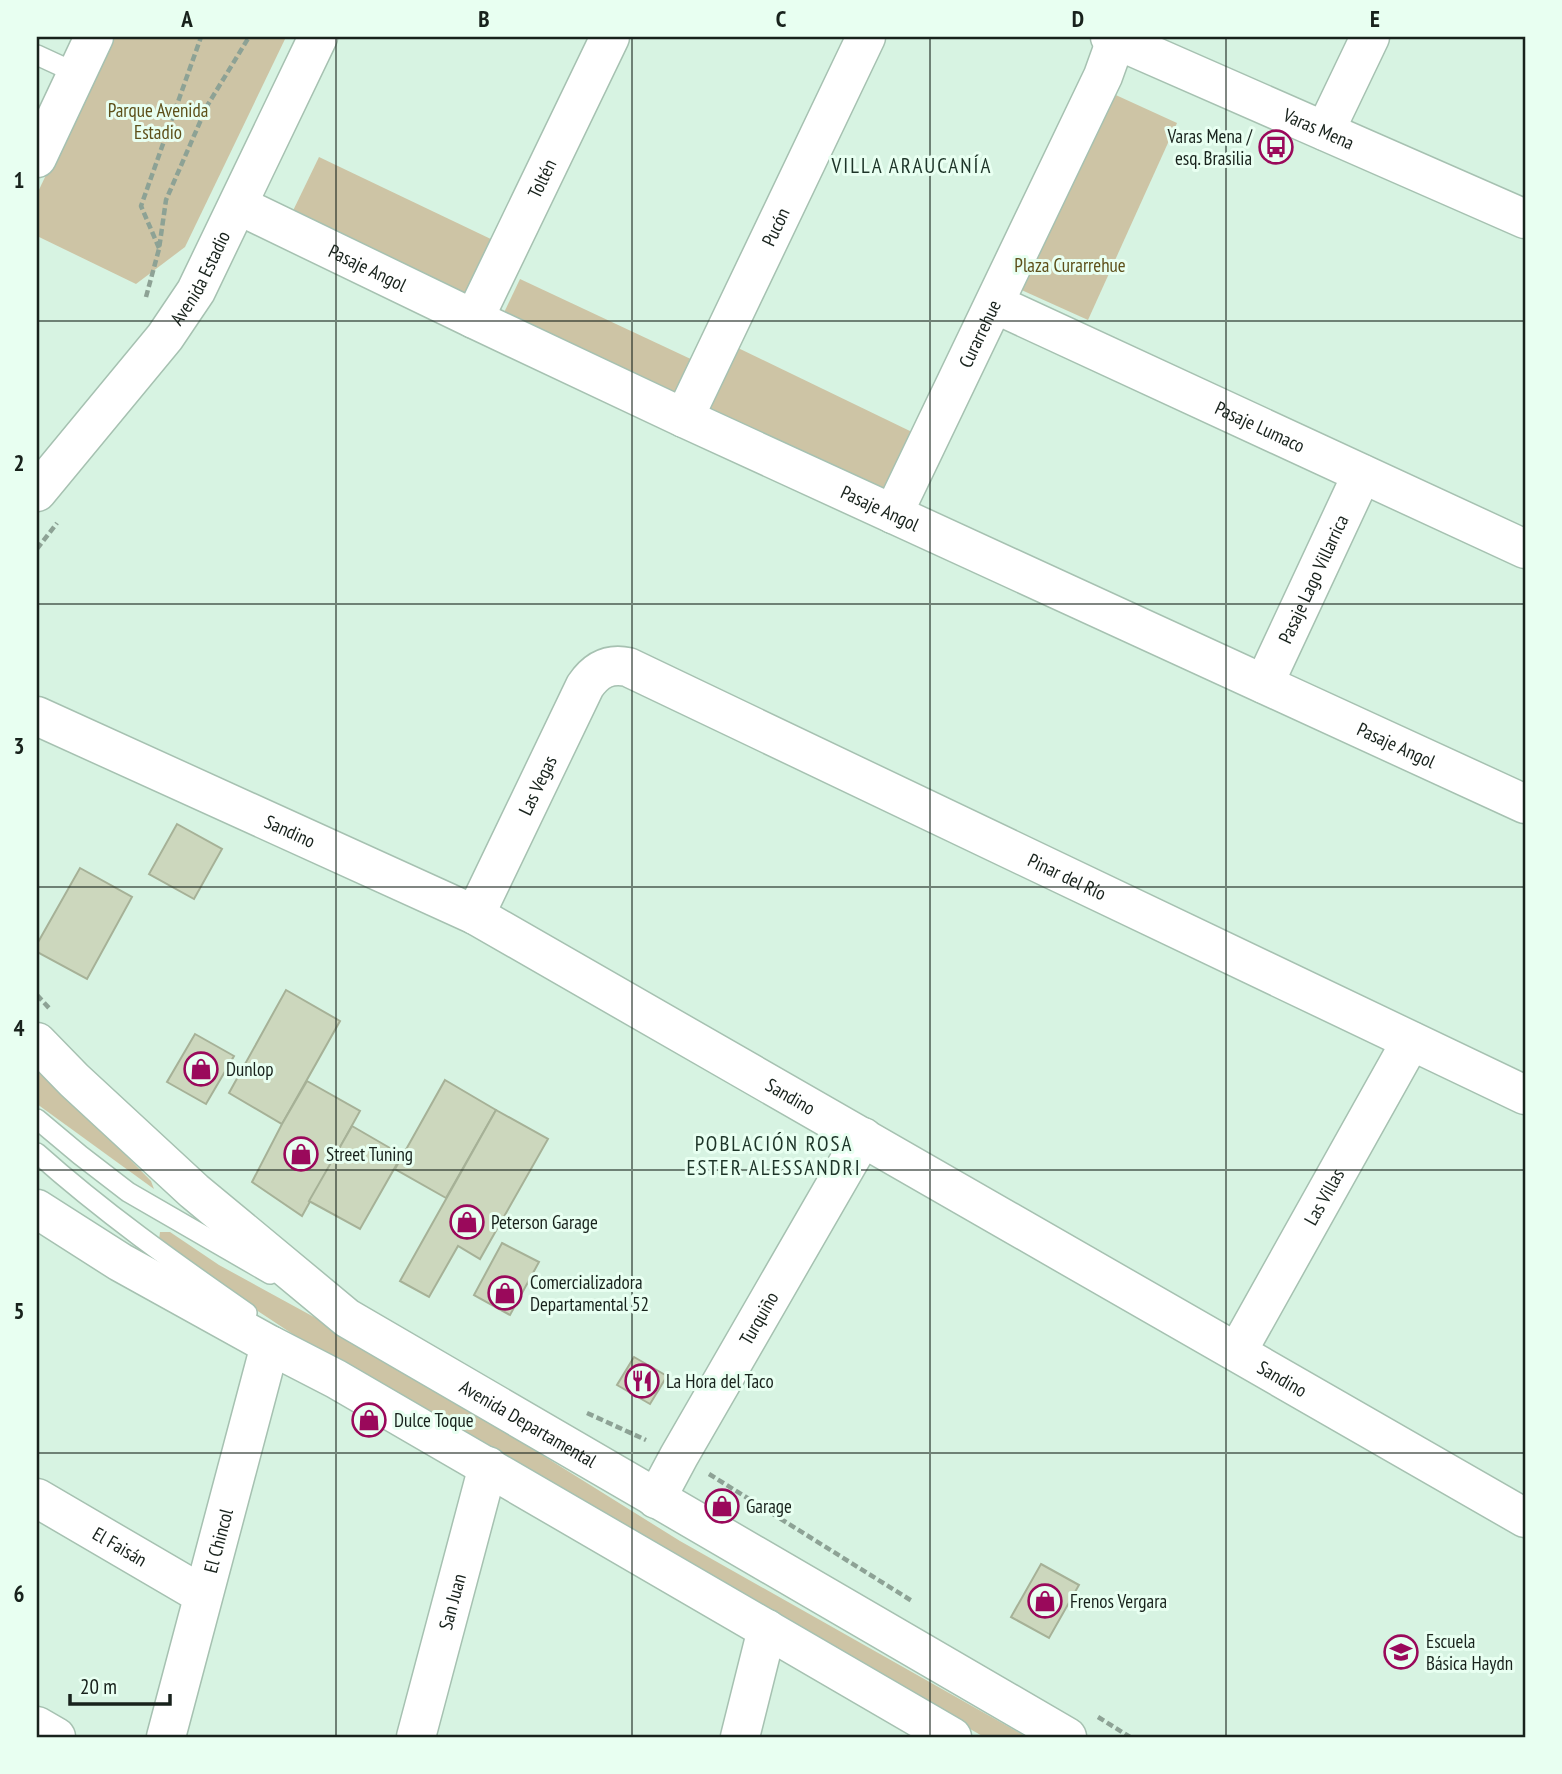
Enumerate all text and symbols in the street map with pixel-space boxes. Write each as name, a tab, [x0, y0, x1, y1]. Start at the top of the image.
text: A	[180, 4, 193, 33]
text: B	[478, 4, 490, 33]
text: C	[776, 4, 787, 33]
text: D	[1072, 4, 1084, 33]
text: E	[1370, 4, 1380, 33]
park label: Parque Avenida Estadio	[108, 98, 208, 144]
street label: Varas Mena	[1279, 102, 1358, 155]
place label: Varas Mena / esq. Brasilia	[1167, 124, 1253, 170]
bus stop icon: Varas Mena / esq. Brasilia	[1257, 128, 1295, 166]
district label: VILLA ARAUCANÍA	[831, 152, 992, 179]
street label: Toltén	[522, 155, 561, 202]
text: 1	[14, 165, 25, 194]
street label: Pucón	[756, 204, 795, 250]
street label: Avenida Estadio	[165, 227, 235, 330]
street label: Pasaje Angol	[325, 239, 411, 297]
park label: Plaza Curarrehue	[1014, 253, 1126, 277]
street label: Curarrehue	[953, 296, 1006, 371]
street label: Pasaje Lumaco	[1211, 395, 1309, 458]
text: 2	[14, 448, 25, 477]
street label: Pasaje Angol	[837, 480, 923, 537]
street label: Pasaje Lago Villarrica	[1273, 511, 1353, 647]
street label: Pasaje Angol	[1353, 717, 1440, 773]
text: 3	[14, 731, 25, 760]
street label: Las Vegas	[513, 752, 562, 819]
street label: Sandino	[261, 809, 319, 853]
street label: Pinar del Río	[1024, 848, 1110, 905]
text: 4	[14, 1013, 25, 1042]
shop icon: Dunlop	[182, 1050, 220, 1088]
place label: Dunlop	[226, 1057, 273, 1081]
street label: Sandino	[762, 1073, 820, 1120]
district label: POBLACIÓN ROSA ESTER ALESSANDRI	[686, 1130, 862, 1181]
shop icon: Street Tuning	[282, 1135, 320, 1173]
place label: Street Tuning	[326, 1142, 413, 1166]
street label: Las Villas	[1299, 1164, 1349, 1229]
shop icon: Peterson Garage	[448, 1203, 486, 1241]
place label: Peterson Garage	[491, 1210, 598, 1234]
place label: Comercializadora Departamental 52	[530, 1270, 649, 1316]
shop icon: Comercializadora Departamental 52	[486, 1274, 524, 1312]
street label: Turquiño	[734, 1287, 783, 1349]
text: 5	[14, 1296, 25, 1325]
street label: Sandino	[1253, 1355, 1311, 1402]
restaurant icon: La Hora del Taco	[623, 1362, 661, 1400]
place label: La Hora del Taco	[666, 1369, 774, 1393]
street label: Avenida Departamental	[456, 1374, 601, 1473]
shop icon: Dulce Toque	[350, 1401, 388, 1439]
place label: Dulce Toque	[394, 1408, 474, 1432]
shop icon: Garage	[703, 1487, 741, 1525]
place label: Garage	[746, 1494, 792, 1518]
street label: El Chincol	[198, 1506, 238, 1575]
street label: El Faisán	[89, 1521, 151, 1572]
street label: San Juan	[433, 1571, 471, 1632]
text: 6	[14, 1579, 25, 1608]
shop icon: Frenos Vergara	[1026, 1582, 1064, 1620]
place label: Frenos Vergara	[1070, 1589, 1167, 1613]
place label: Escuela Básica Haydn	[1426, 1629, 1513, 1675]
school or university icon: Escuela Básica Haydn	[1382, 1633, 1420, 1671]
scale bar	[70, 1662, 170, 1706]
text: 20 m	[80, 1673, 117, 1700]

